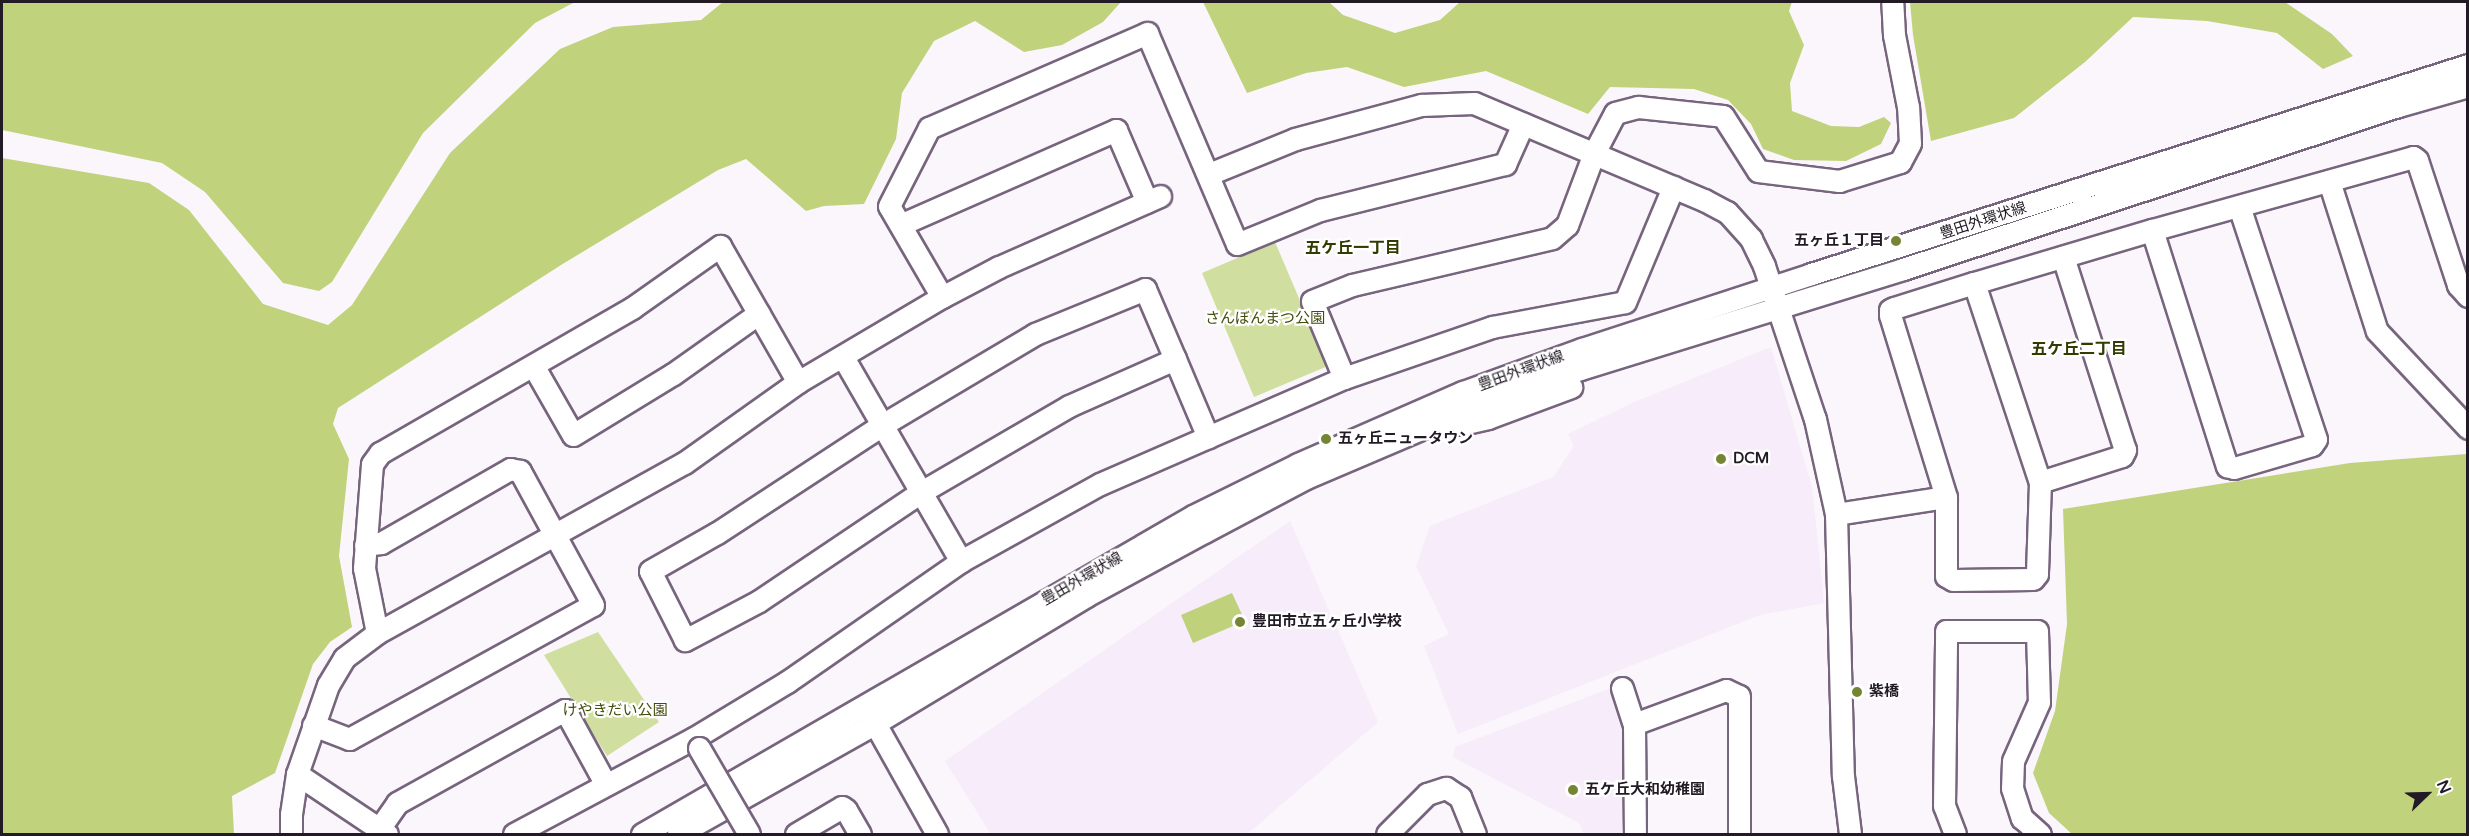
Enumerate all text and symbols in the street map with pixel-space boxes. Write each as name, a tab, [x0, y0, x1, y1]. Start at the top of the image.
street label: 豊田外環状線	[1937, 199, 2029, 243]
place label: 五ヶ丘１丁目	[1794, 232, 1884, 250]
marker: 五ヶ丘１丁目	[1889, 234, 1903, 248]
district label: 五ケ丘一丁目	[1305, 238, 1401, 258]
park label: さんぼんまつ公園	[1205, 310, 1325, 328]
district label: 五ケ丘二丁目	[2031, 339, 2127, 359]
street label: 豊田外環状線	[1476, 347, 1566, 395]
place label: 五ヶ丘ニュータウン	[1338, 430, 1473, 448]
marker: 五ヶ丘ニュータウン	[1319, 432, 1333, 446]
place label: DCM	[1733, 450, 1769, 468]
marker: DCM	[1714, 452, 1728, 466]
street label: 豊田外環状線	[1039, 549, 1125, 609]
place label: 豊田市立五ヶ丘小学校	[1252, 613, 1402, 631]
marker: 豊田市立五ヶ丘小学校	[1233, 615, 1247, 629]
place label: 紫橋	[1869, 683, 1899, 701]
marker: 紫橋	[1850, 685, 1864, 699]
park label: けやきだい公園	[563, 702, 667, 720]
north arrow	[2397, 764, 2457, 824]
text: N	[2432, 777, 2455, 797]
place label: 五ケ丘大和幼稚園	[1585, 781, 1705, 799]
marker: 五ケ丘大和幼稚園	[1566, 783, 1580, 797]

